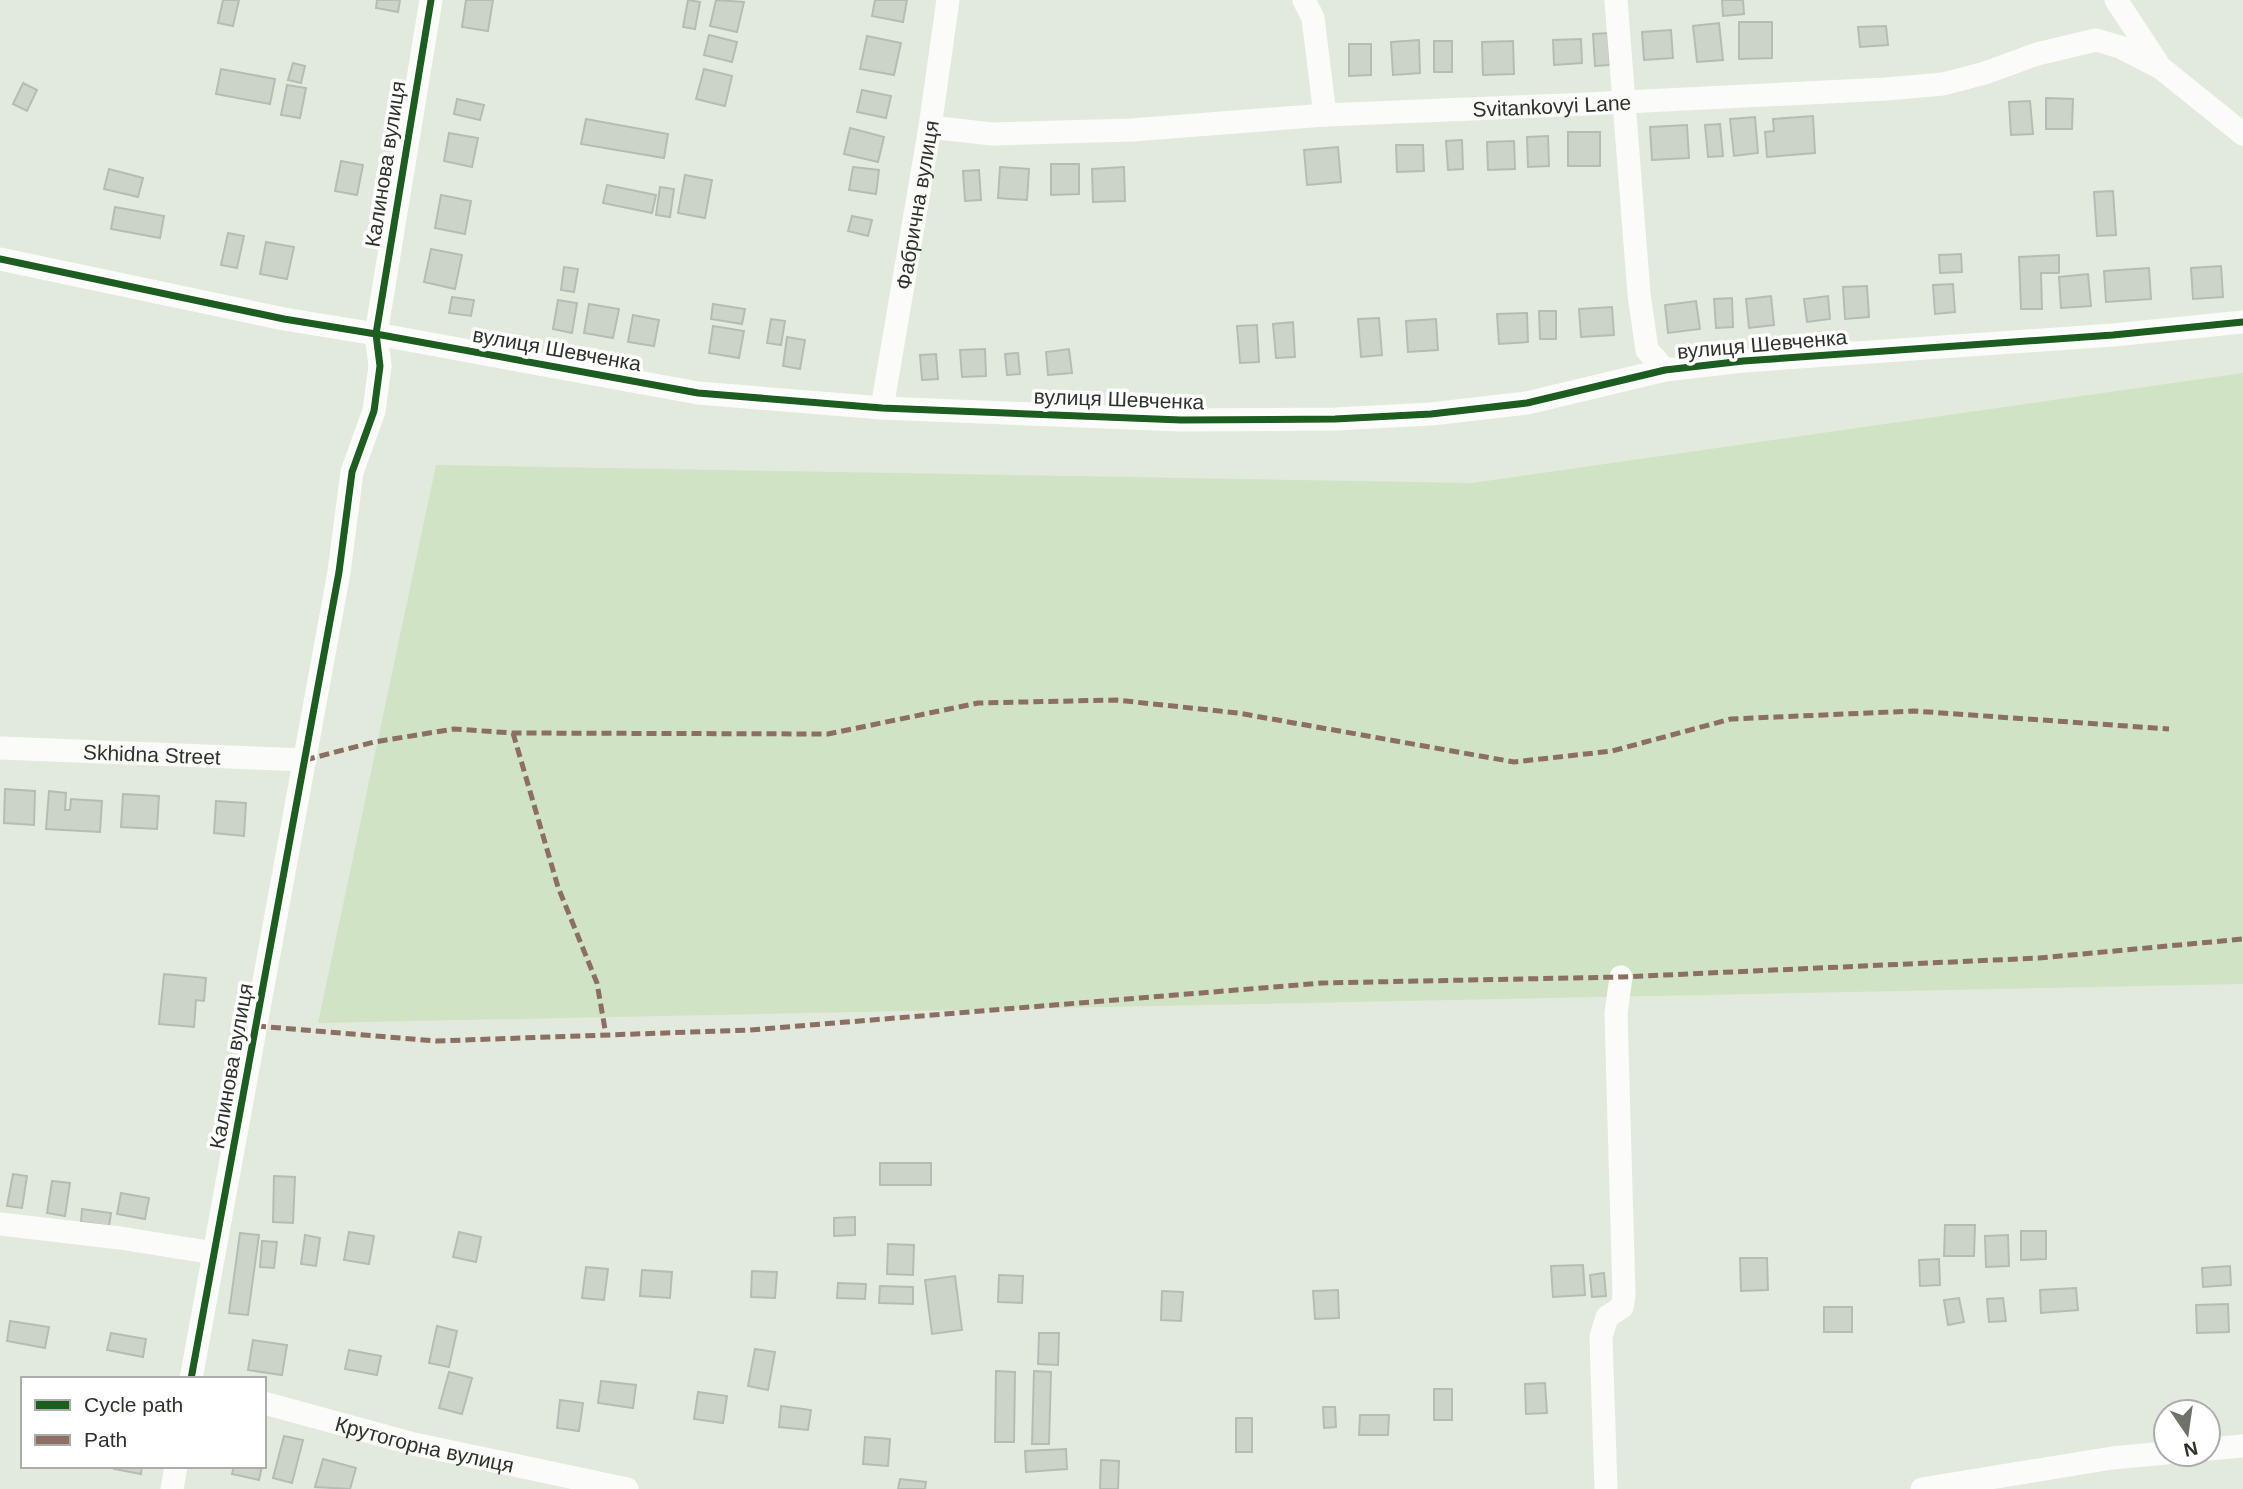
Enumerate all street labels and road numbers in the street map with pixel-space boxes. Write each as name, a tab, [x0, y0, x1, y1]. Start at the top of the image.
street label: Калинова вулиця	[361, 79, 409, 249]
street label: Svitankovyi Lane	[1472, 90, 1632, 120]
street label: Фабрична вулиця	[891, 119, 942, 291]
street label: вулиця Шевченка	[471, 323, 643, 375]
street label: вулиця Шевченка	[1676, 325, 1848, 363]
street label: вулиця Шевченка	[1033, 385, 1205, 413]
street label: Skhidna Street	[83, 740, 221, 768]
street label: Калинова вулиця	[205, 981, 257, 1151]
street label: Крутогорна вулиця	[333, 1412, 516, 1476]

